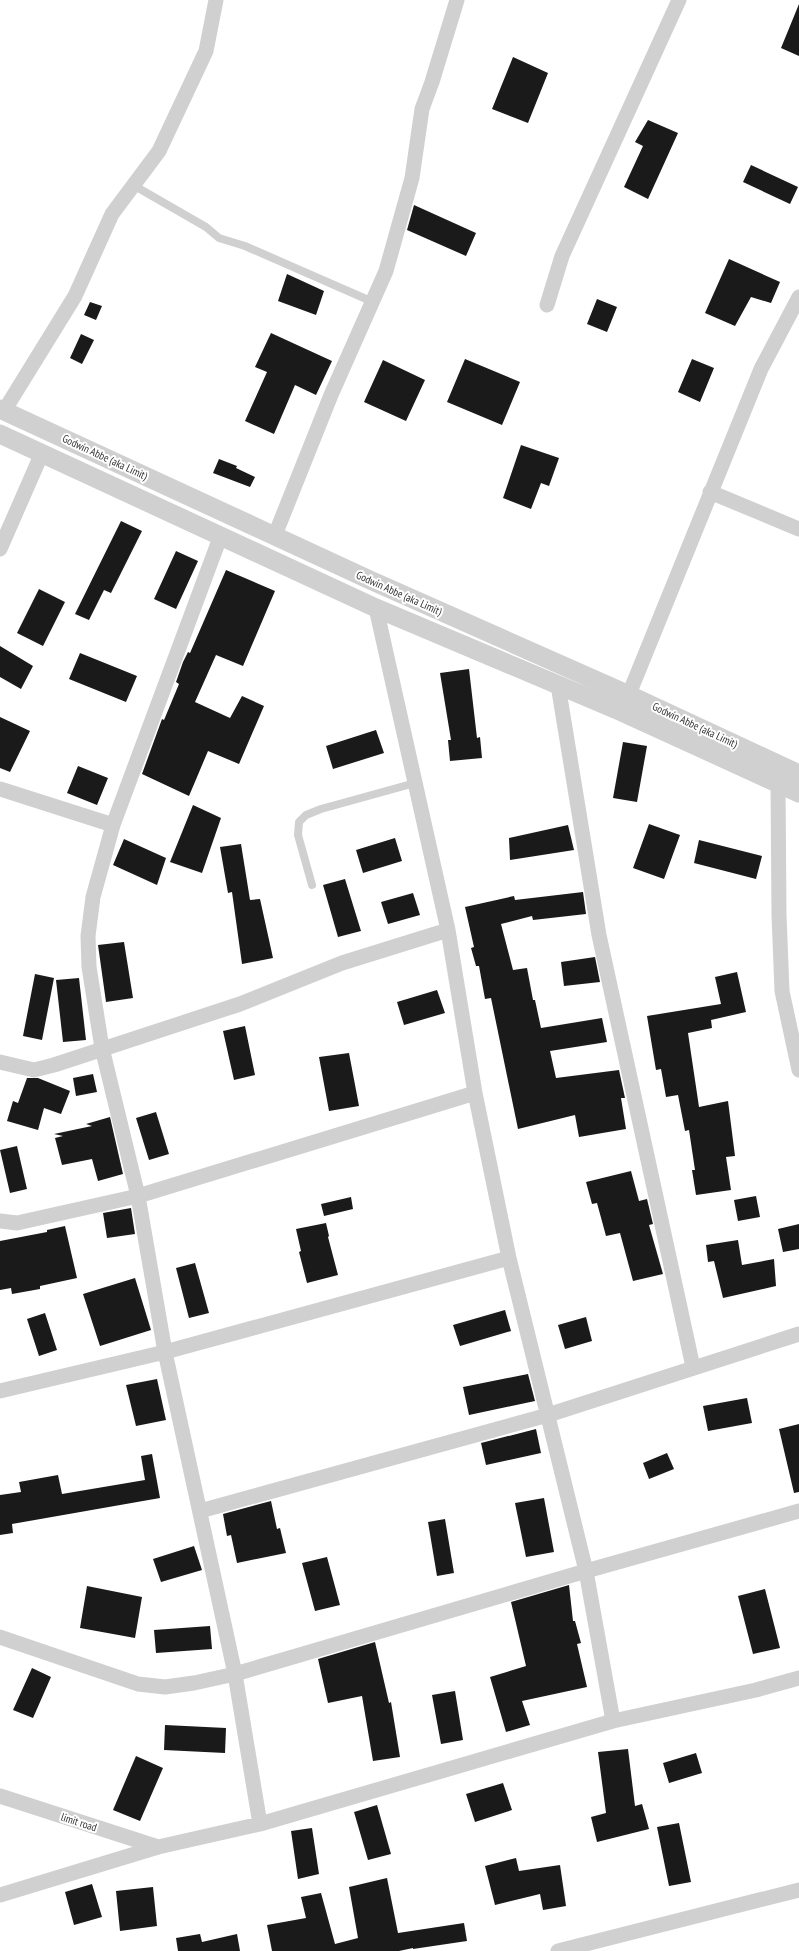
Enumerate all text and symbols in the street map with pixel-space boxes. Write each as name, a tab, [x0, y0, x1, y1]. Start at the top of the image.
street label: Godwin Abbe (aka Limit)	[60, 431, 150, 483]
street label: Godwin Abbe (aka Limit)	[354, 568, 444, 618]
street label: Godwin Abbe (aka Limit)	[650, 699, 740, 751]
street label: limit road	[59, 1810, 99, 1834]

